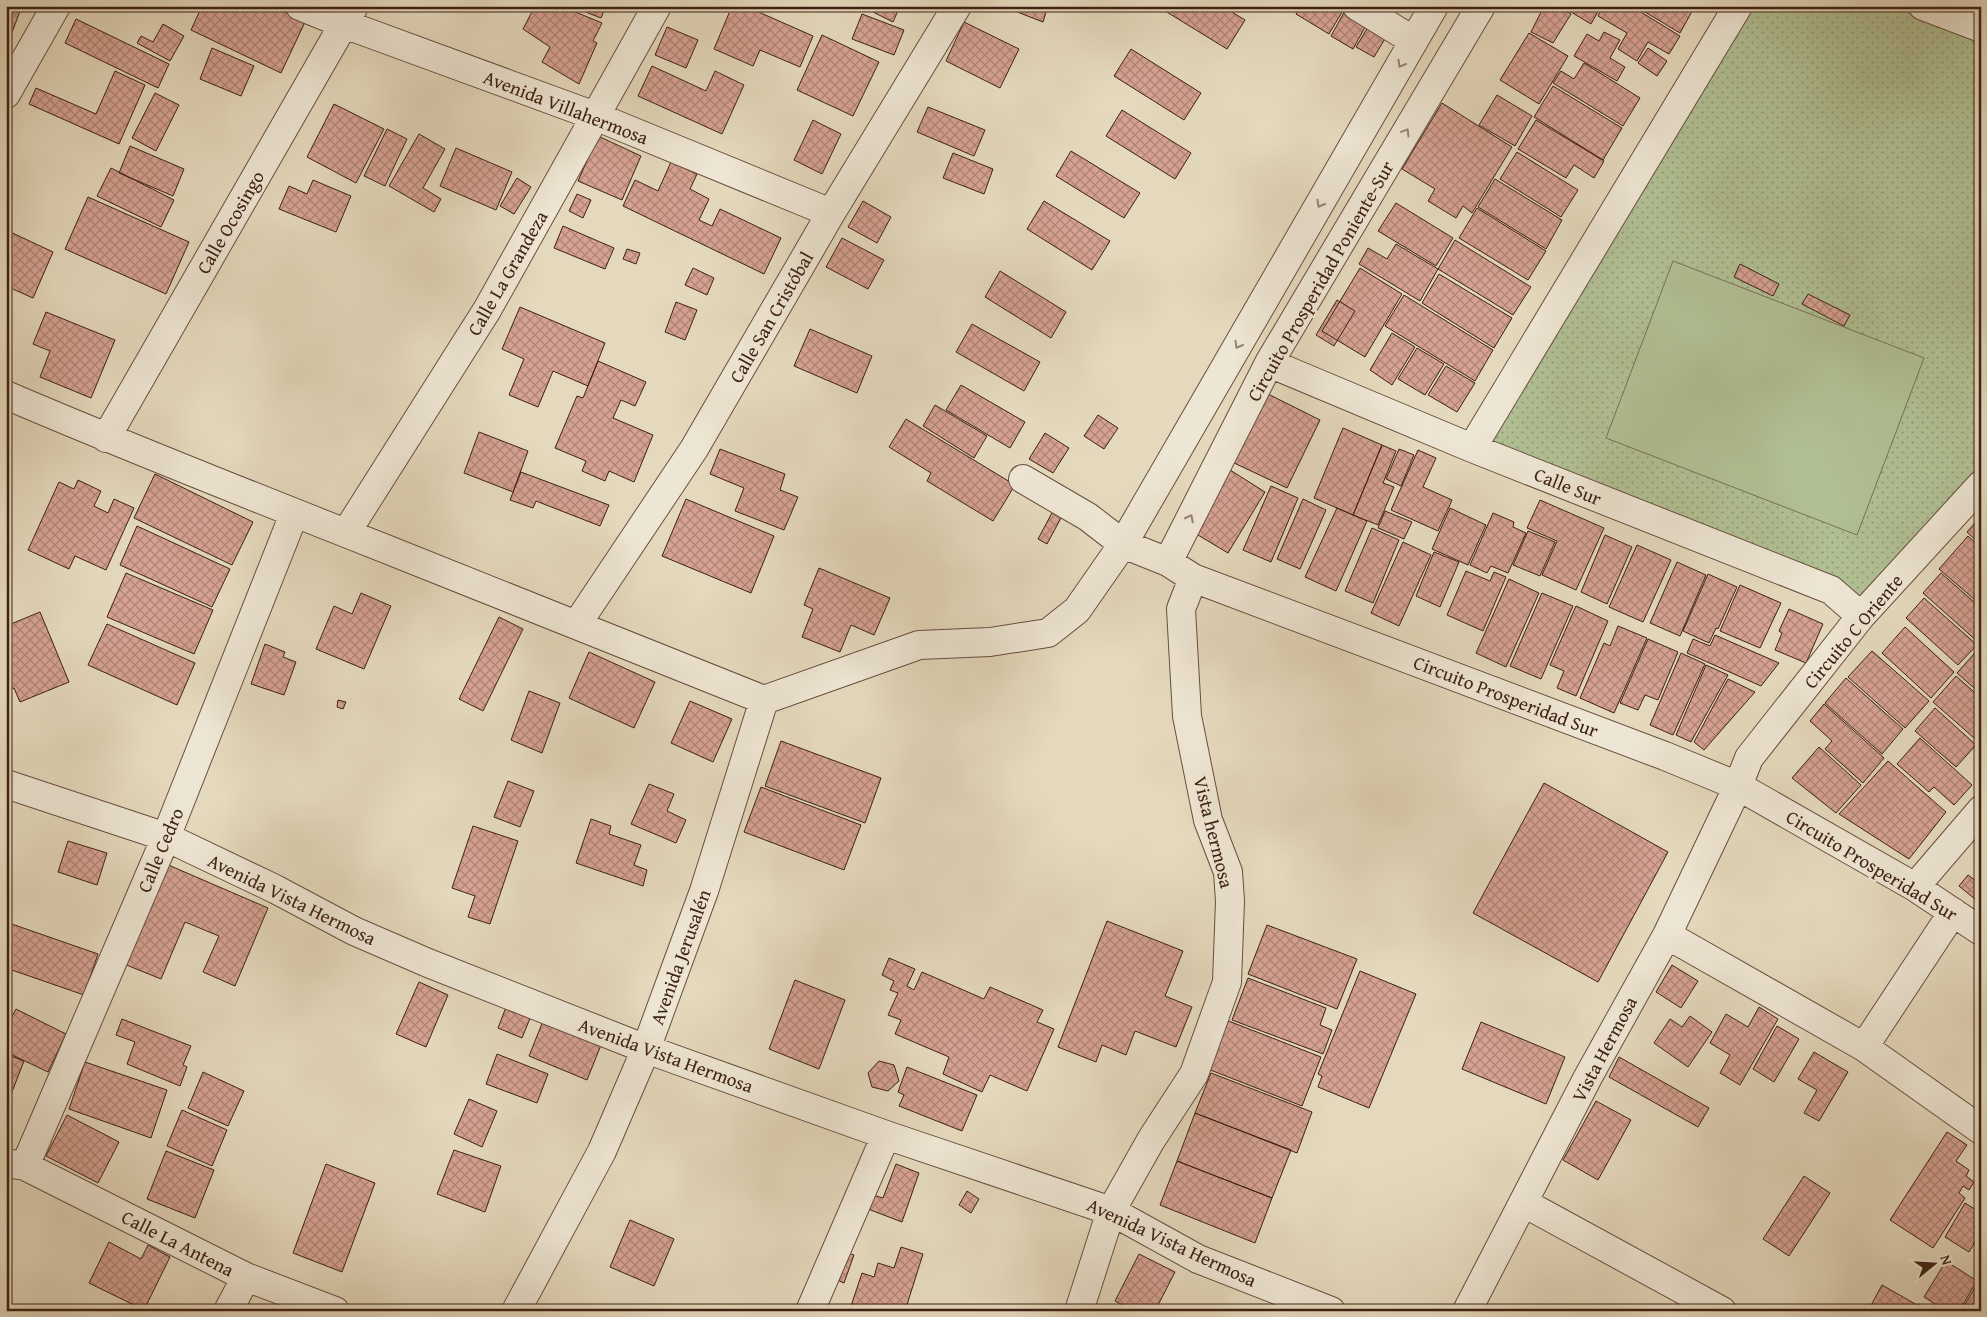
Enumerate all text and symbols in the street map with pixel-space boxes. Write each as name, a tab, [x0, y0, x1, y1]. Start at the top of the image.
one-way arrow	[1398, 58, 1408, 67]
street label: Avenida Villahermosa	[480, 63, 652, 151]
one-way arrow	[1400, 129, 1410, 138]
street label: Circuito Prosperidad Poniente-Sur	[1239, 155, 1401, 406]
street label: Calle Ocosingo	[189, 165, 271, 279]
one-way arrow	[1316, 199, 1326, 208]
street label: Calle La Grandeza	[460, 205, 554, 341]
street label: Calle San Cristóbal	[722, 246, 820, 388]
one-way arrow	[1235, 339, 1245, 348]
street label: Calle Sur	[1530, 460, 1606, 512]
one-way arrow	[1184, 515, 1194, 524]
street label: Circuito C Oriente	[1797, 567, 1909, 694]
street label: Circuito Prosperidad Sur	[1409, 648, 1603, 744]
street label: Vista hermosa	[1187, 773, 1241, 891]
street label: Calle Cedro	[130, 803, 190, 897]
street label: Circuito Prosperidad Sur	[1781, 803, 1963, 928]
street label: Avenida Vista Hermosa	[203, 846, 381, 952]
street label: Avenida Jerusalén	[643, 885, 718, 1029]
street label: Vista Hermosa	[1564, 991, 1644, 1107]
street label: Avenida Vista Hermosa	[575, 1010, 757, 1100]
street label: Avenida Vista Hermosa	[1083, 1190, 1261, 1294]
street label: Calle La Antena	[117, 1203, 239, 1283]
north arrow	[1910, 1240, 1960, 1290]
text: N	[1935, 1252, 1958, 1268]

